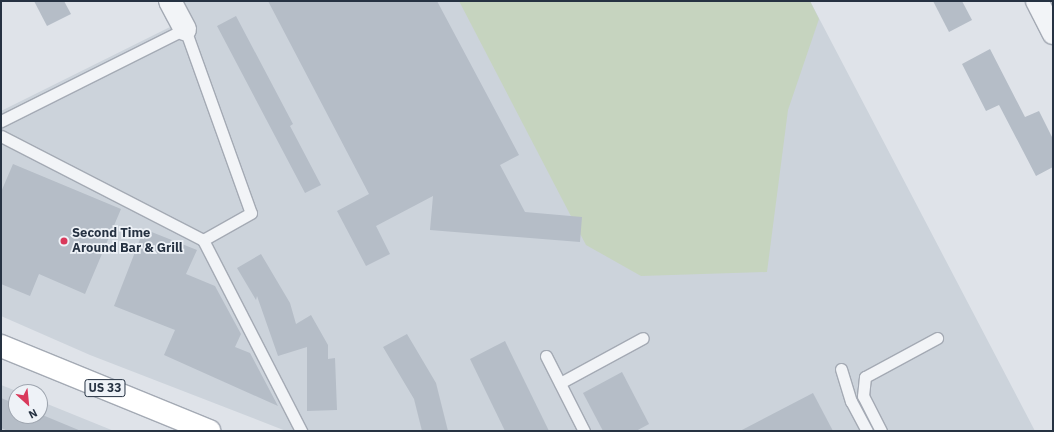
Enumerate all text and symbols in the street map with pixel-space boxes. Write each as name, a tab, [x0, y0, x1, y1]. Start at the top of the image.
place label: Second Time Around Bar & Grill	[72, 226, 183, 257]
marker: Second Time Around Bar & Grill	[59, 236, 69, 246]
road number: US 33	[84, 378, 126, 398]
north arrow	[8, 384, 48, 424]
text: N	[26, 406, 40, 422]

